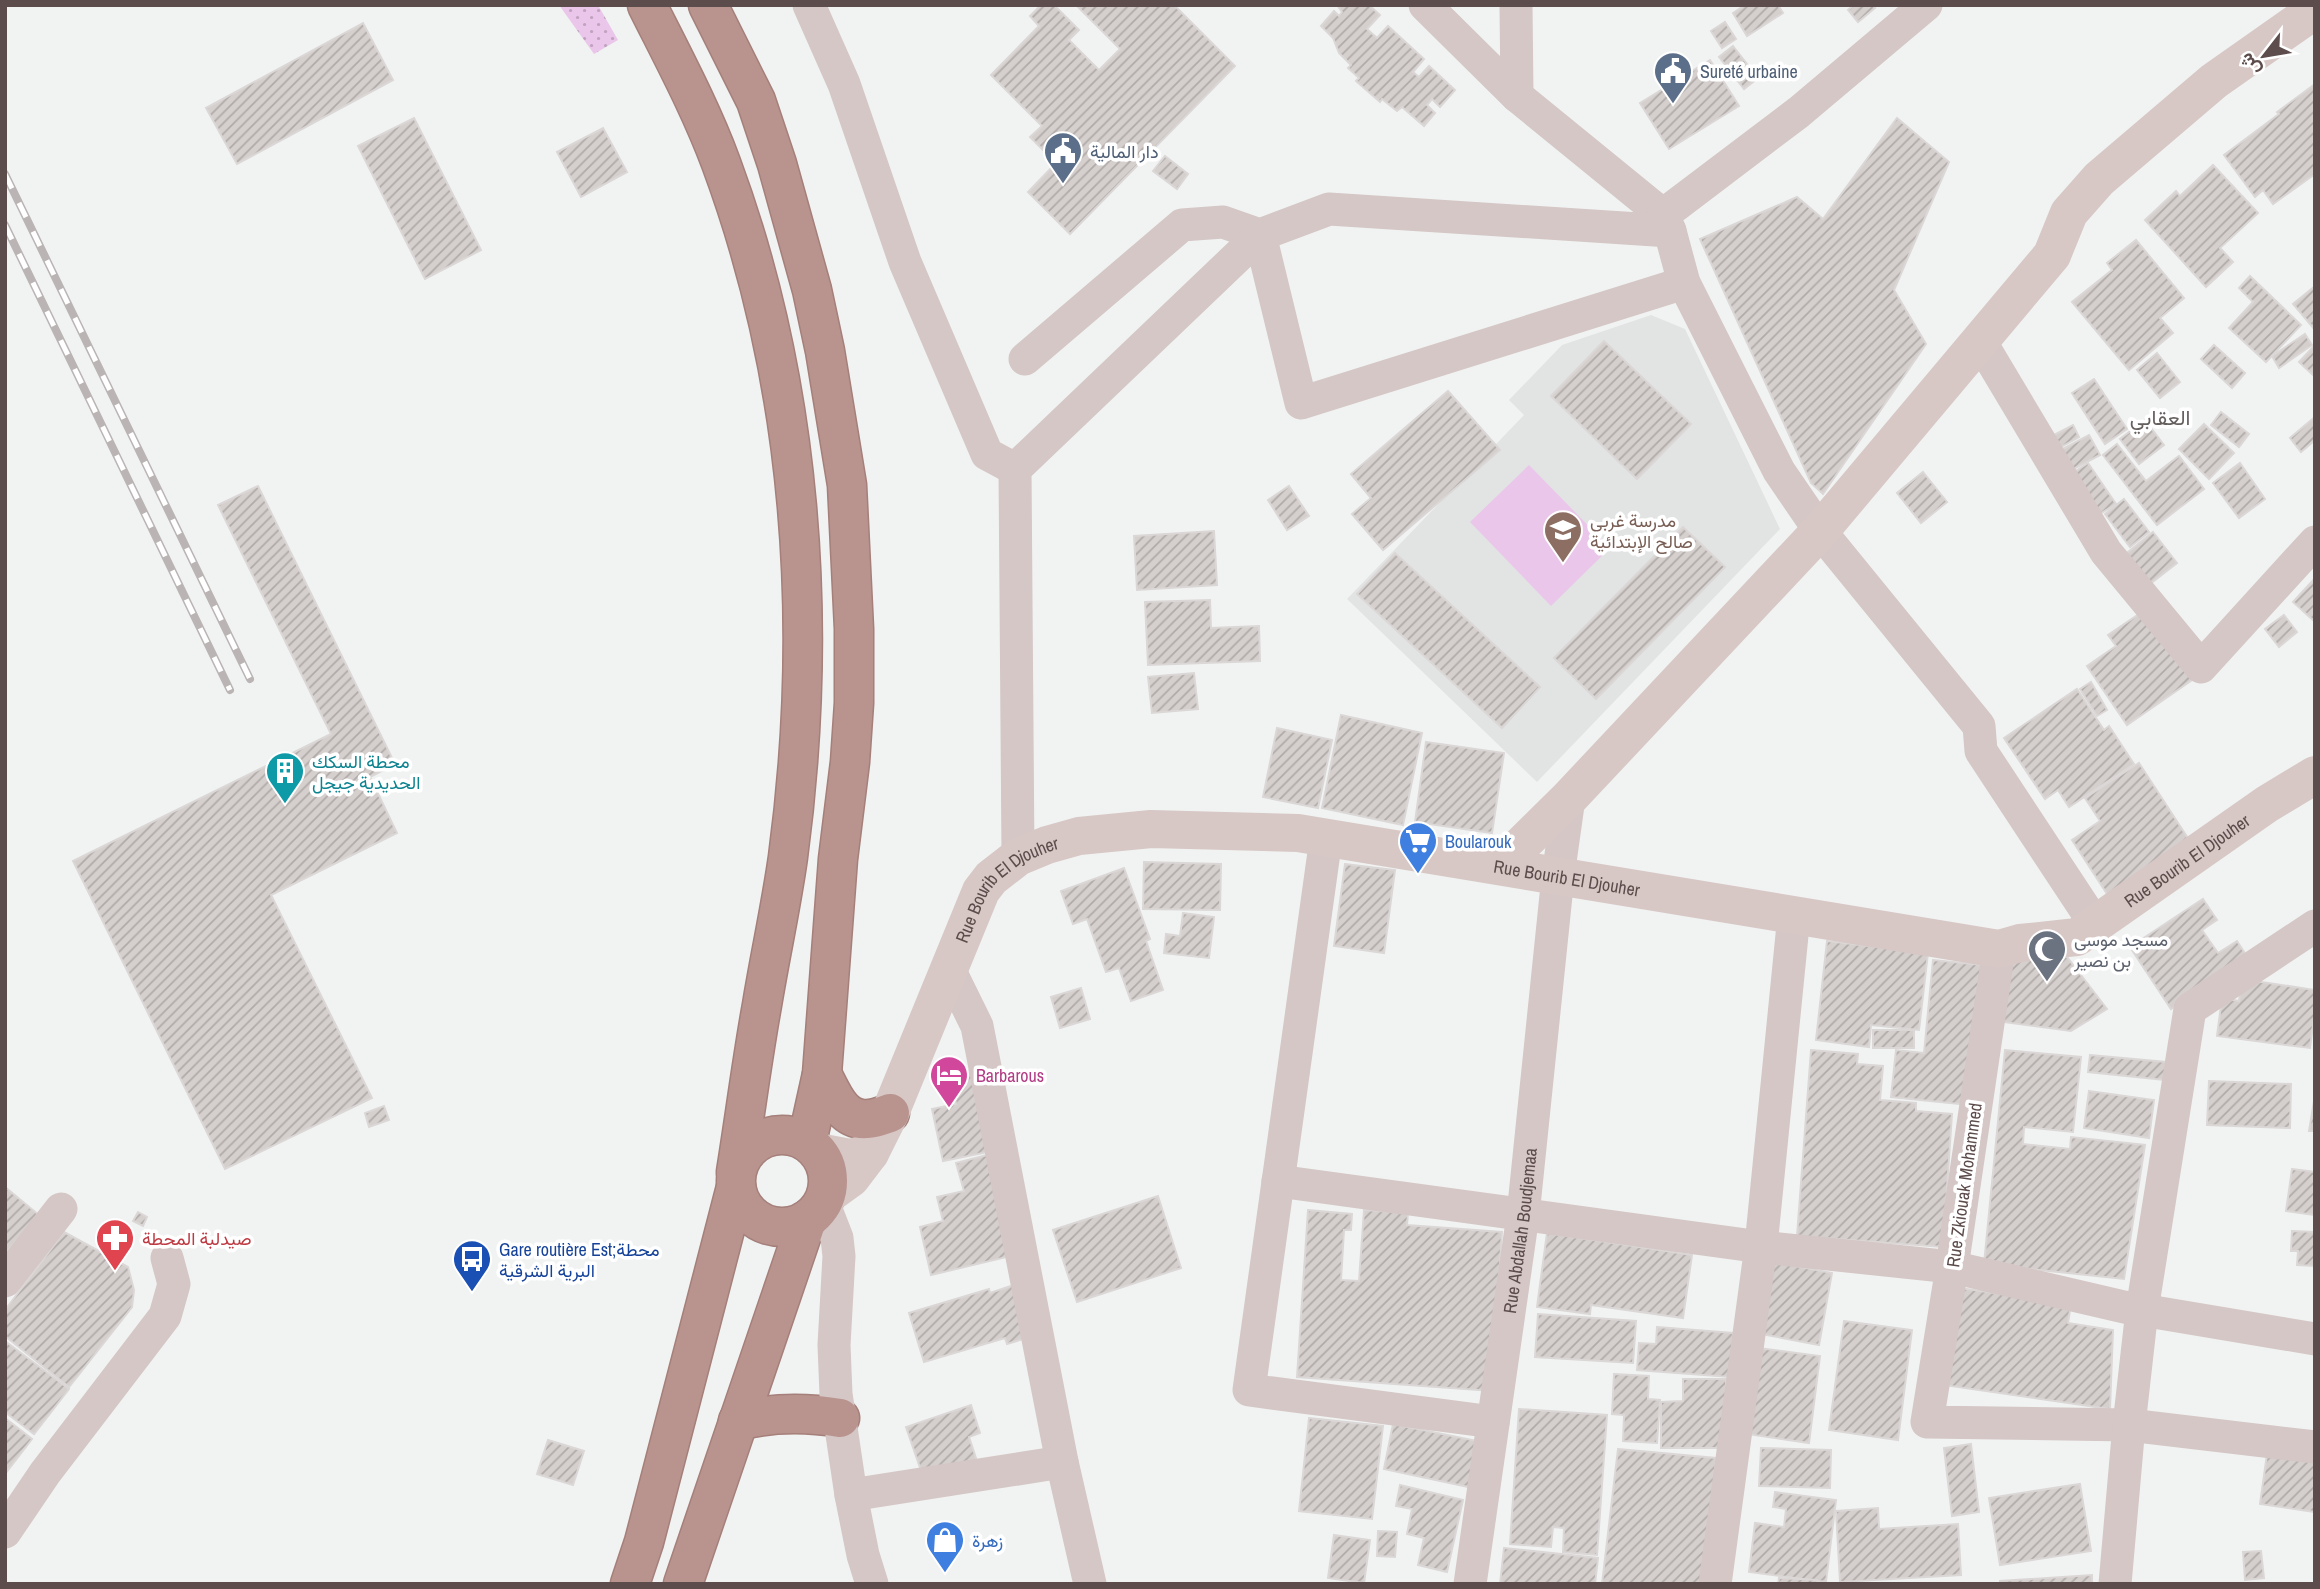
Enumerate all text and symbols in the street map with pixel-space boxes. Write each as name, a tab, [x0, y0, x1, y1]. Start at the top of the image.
north arrow	[2229, 21, 2299, 91]
text: ش	[2232, 48, 2266, 81]
public building icon: Sureté urbaine	[1652, 50, 1694, 105]
place label: Sureté urbaine	[1700, 59, 1798, 84]
public building icon: دار المالية	[1042, 130, 1084, 185]
place label: دار المالية	[1090, 139, 1159, 164]
district label: العقابي	[2130, 403, 2190, 435]
place label: مدرسة غربي صالح الإبتدائية	[1590, 508, 1693, 554]
school or university icon: مدرسة غربي صالح الإبتدائية	[1542, 509, 1584, 564]
place label: محطة السكك الحديدية جيجل	[312, 749, 420, 795]
building icon: محطة السكك الحديدية جيجل	[264, 750, 306, 805]
street label: Rue Bourib El Djouher	[2119, 808, 2254, 913]
supermarket icon: Boularouk	[1397, 820, 1439, 875]
place label: Boularouk	[1445, 829, 1512, 854]
street label: Rue Bourib El Djouher	[949, 830, 1061, 946]
street label: Rue Bourib El Djouher	[1492, 853, 1642, 902]
place label: مسجد موسى بن نصير	[2073, 927, 2168, 973]
mosque icon: مسجد موسى بن نصير	[2026, 928, 2068, 983]
hotel icon: Barbarous	[928, 1054, 970, 1109]
place label: Barbarous	[976, 1063, 1044, 1088]
street label: Rue Zkiouak Mohammed	[1940, 1101, 1988, 1269]
street label: Rue Abdallah Boudjemaa	[1497, 1146, 1542, 1315]
pharmacy icon: صيدلبة المحطة	[94, 1217, 136, 1272]
place label: صيدلبة المحطة	[142, 1226, 251, 1251]
place label: Gare routière Est;محطة البرية الشرقية	[499, 1237, 660, 1283]
bus stop icon: Gare routière Est;محطة البرية الشرقية	[451, 1238, 493, 1293]
shop icon: زهرة	[924, 1519, 966, 1574]
place label: زهرة	[972, 1528, 1003, 1553]

